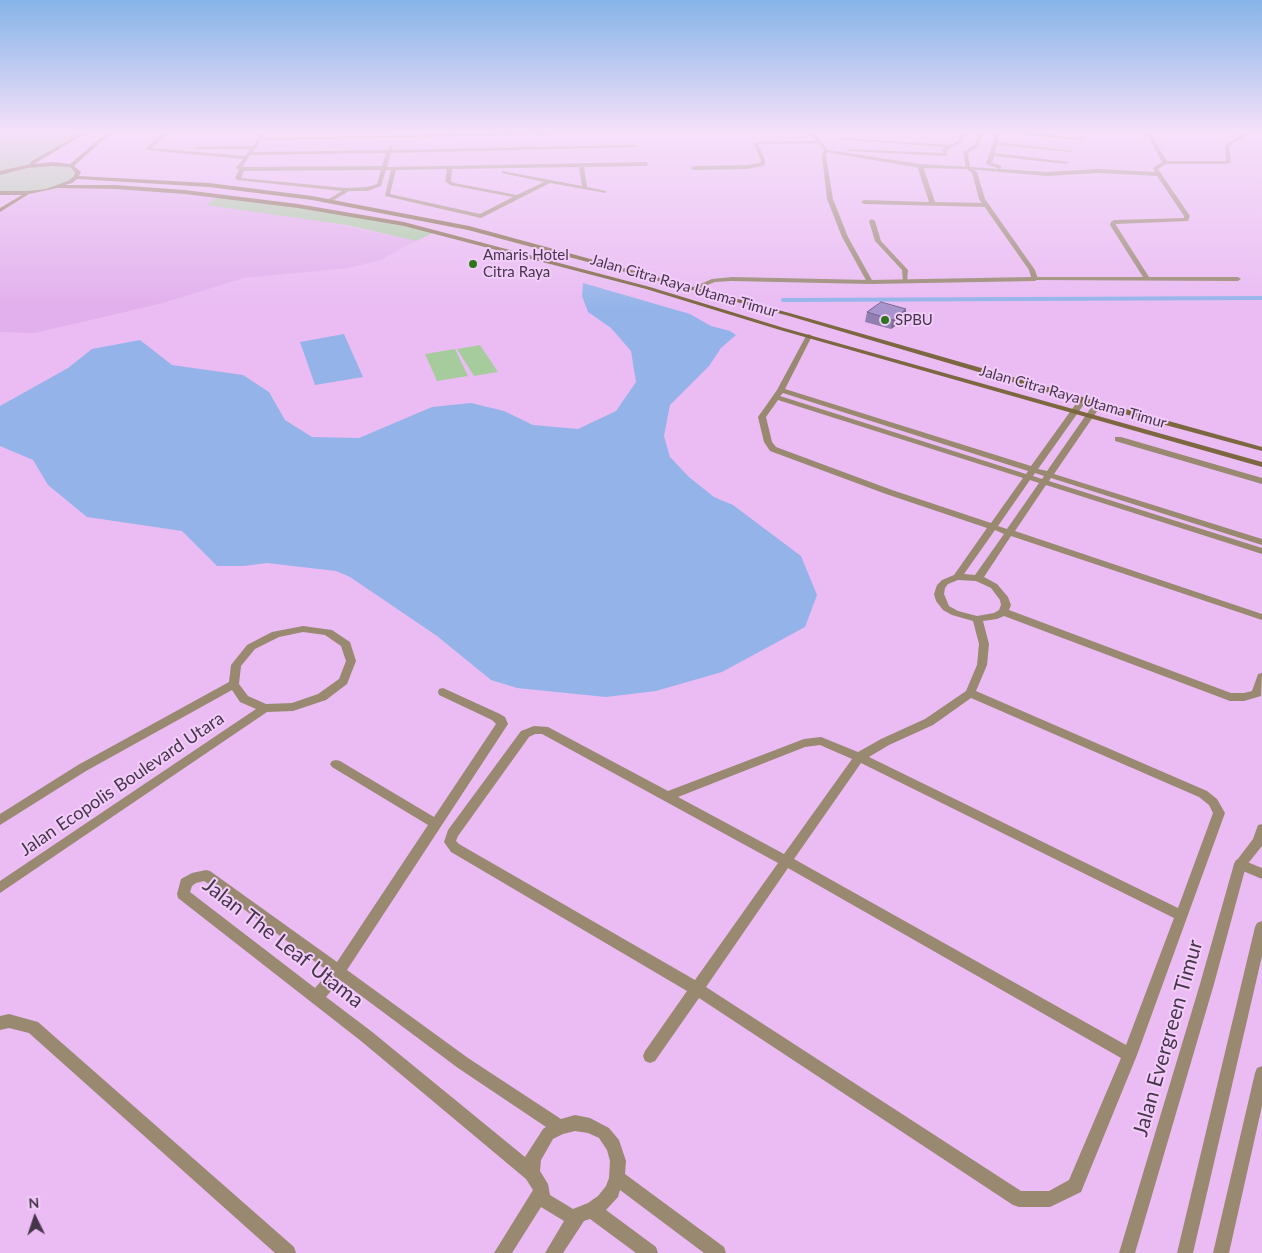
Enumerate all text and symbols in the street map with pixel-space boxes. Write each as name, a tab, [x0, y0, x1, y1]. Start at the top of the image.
place label: Amaris Hotel Citra Raya	[483, 246, 569, 281]
street label: Jalan Citra Raya Utama Timur	[588, 251, 780, 321]
marker: Amaris Hotel Citra Raya	[467, 258, 479, 270]
place label: SPBU	[895, 311, 933, 329]
marker: SPBU	[879, 314, 891, 326]
street label: Jalan Citra Raya Utama Timur	[977, 362, 1169, 432]
street label: Jalan Ecopolis Boulevard Utara	[16, 707, 228, 861]
street label: Jalan The Leaf Utama	[198, 872, 368, 1014]
street label: Jalan Evergreen Timur	[1128, 937, 1208, 1139]
north arrow	[10, 1193, 60, 1243]
text: N	[28, 1194, 40, 1211]

